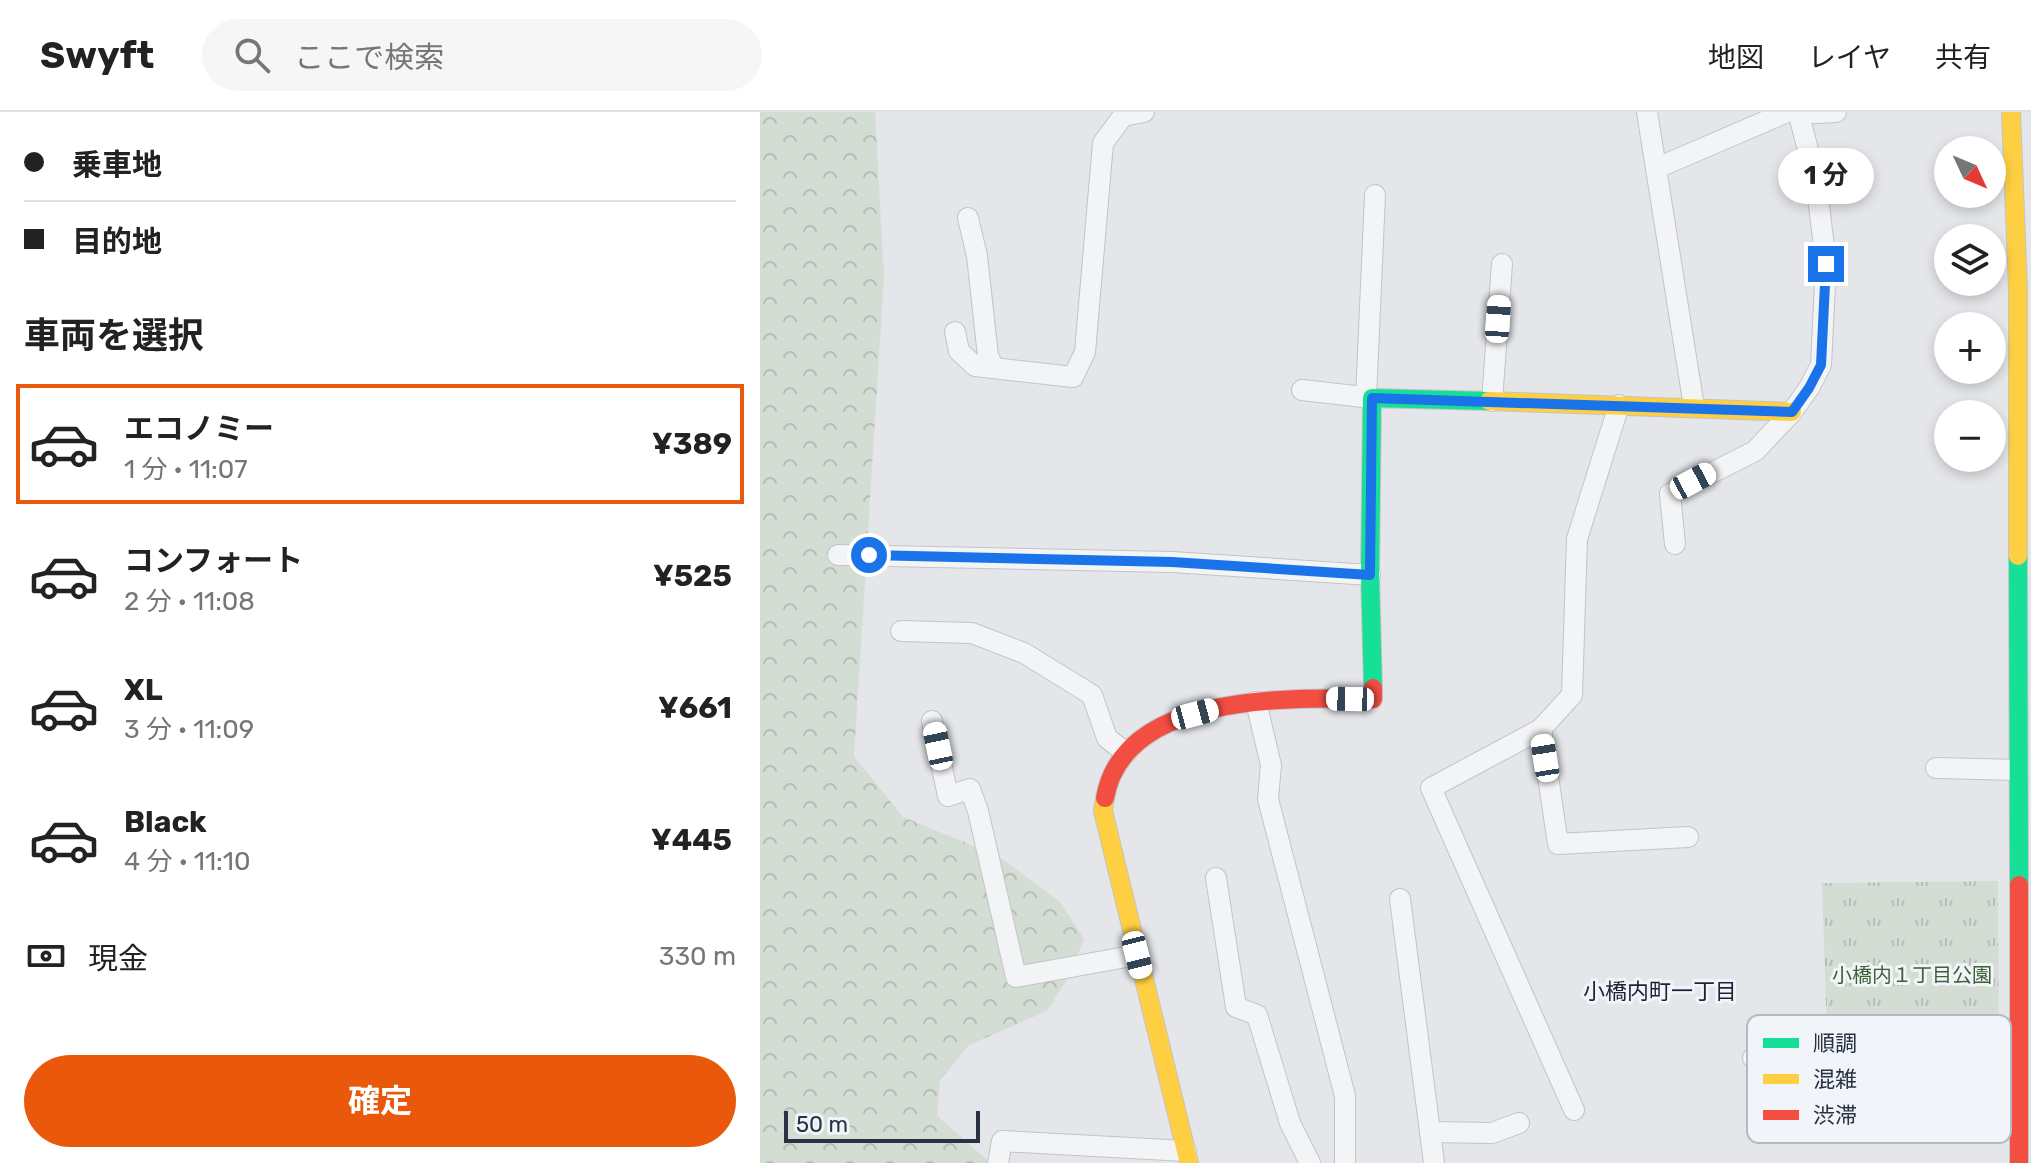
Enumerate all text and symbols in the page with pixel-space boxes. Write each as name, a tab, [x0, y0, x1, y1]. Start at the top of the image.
search box	[202, 19, 762, 91]
text: Swyft	[40, 32, 154, 78]
icon: search	[230, 33, 274, 77]
text: ここで検索	[294, 40, 444, 76]
text: 地図	[1708, 41, 1764, 74]
text: レイヤ	[1808, 41, 1891, 74]
text: 共有	[1935, 41, 1991, 74]
north arrow	[1934, 136, 2006, 208]
map controls	[1934, 136, 2006, 472]
text: 乗車地	[72, 147, 162, 183]
callout: 1 分	[1778, 148, 1874, 204]
text: 1 分	[1804, 160, 1848, 191]
text: 目的地	[72, 224, 162, 260]
button: layers	[1934, 224, 2006, 296]
route end	[1808, 246, 1844, 282]
car	[1484, 294, 1512, 344]
button: +	[1934, 312, 2006, 384]
text: 車両を選択	[24, 314, 204, 357]
button: −	[1934, 400, 2006, 472]
icon: car	[28, 408, 100, 480]
text: エコノミー	[124, 411, 274, 447]
text: ¥389	[652, 426, 732, 462]
text: 1 分 · 11:07	[124, 454, 248, 485]
car	[1666, 459, 1720, 503]
route start	[851, 537, 887, 573]
icon: car	[28, 540, 100, 612]
text: コンフォート	[124, 543, 303, 579]
text: ¥525	[653, 558, 732, 594]
text: 2 分 · 11:08	[124, 586, 255, 617]
icon: car	[28, 672, 100, 744]
text: XL	[124, 672, 163, 708]
car	[1326, 687, 1374, 711]
text: ¥661	[658, 690, 732, 726]
car	[1169, 696, 1221, 732]
text: 3 分 · 11:09	[124, 714, 254, 745]
car	[921, 720, 955, 772]
car	[1529, 732, 1561, 784]
icon: car	[28, 804, 100, 876]
text: Black	[124, 804, 207, 840]
text: ¥445	[651, 822, 732, 858]
text: 4 分 · 11:10	[124, 846, 250, 877]
car	[1120, 929, 1154, 981]
icon: cash	[24, 934, 68, 978]
text: 現金	[88, 941, 148, 977]
text: 330 m	[659, 941, 736, 972]
park label: 小橋内１丁目公園	[1832, 963, 1992, 987]
district label: 小橋内町一丁目	[1583, 978, 1737, 1005]
legend	[1747, 1015, 2011, 1143]
text: 順調	[1813, 1030, 1857, 1057]
button: 確定	[24, 1055, 736, 1147]
text: 混雑	[1813, 1066, 1857, 1093]
text: 渋滞	[1813, 1102, 1857, 1129]
scale bar	[784, 1107, 980, 1143]
text: 50 m	[796, 1111, 848, 1138]

